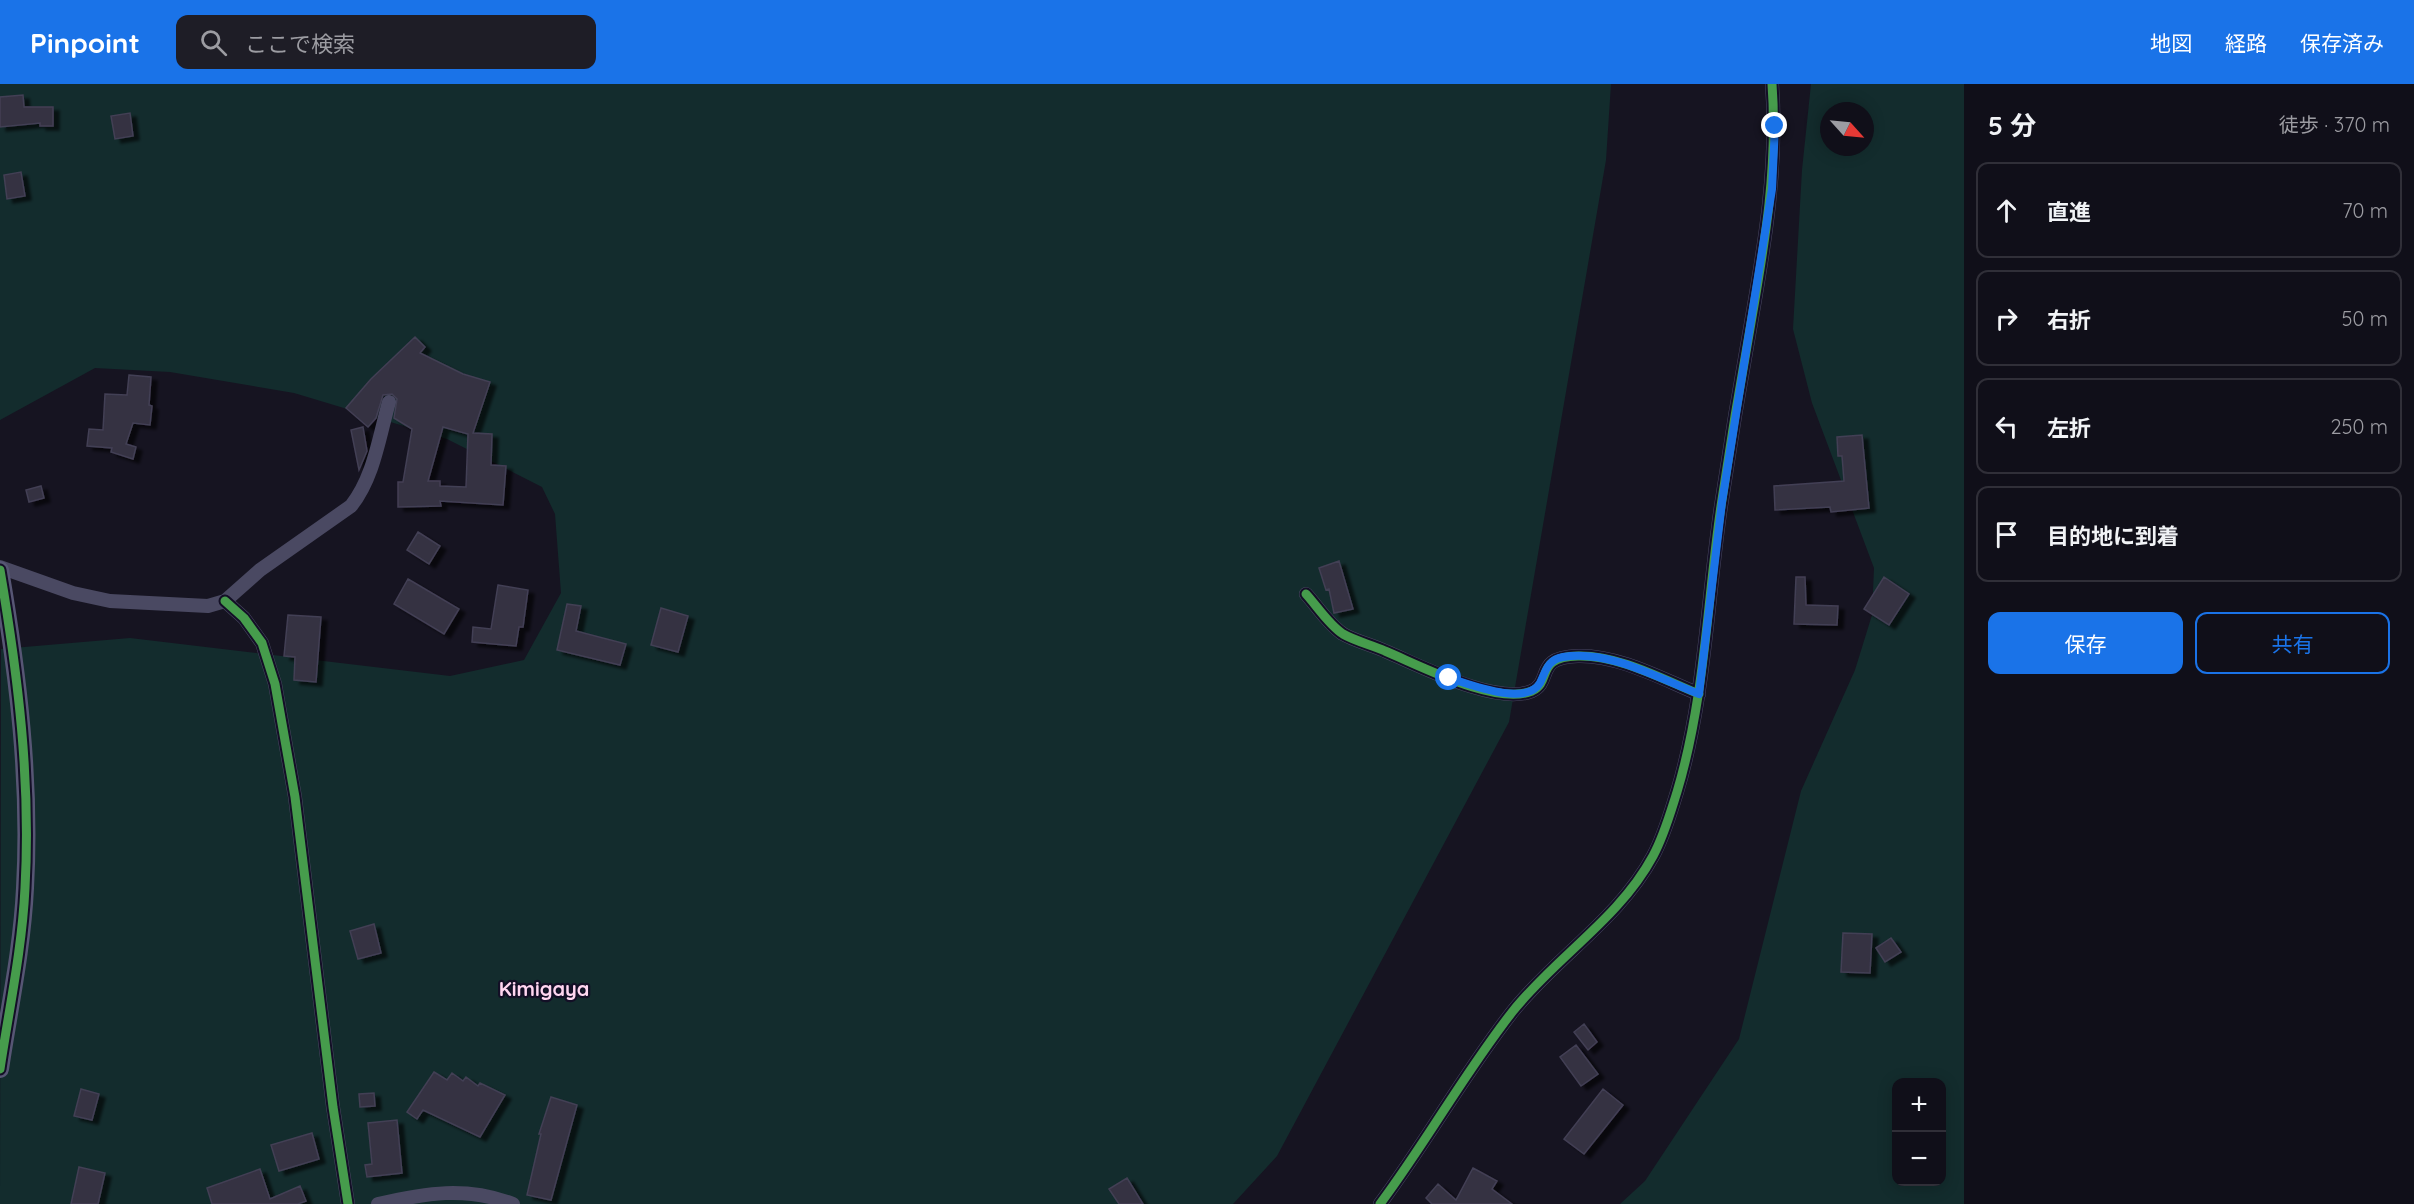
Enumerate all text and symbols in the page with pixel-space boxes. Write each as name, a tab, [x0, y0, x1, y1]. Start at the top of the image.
search box	[176, 15, 596, 69]
text: Pinpoint	[30, 25, 140, 60]
icon: search	[197, 26, 230, 59]
text: ここで検索	[245, 30, 355, 58]
text: 地図	[2150, 30, 2192, 56]
text: 経路	[2225, 30, 2267, 56]
text: 保存済み	[2300, 30, 2384, 56]
north arrow	[1820, 102, 1874, 156]
text: 5 分	[1988, 109, 2036, 142]
route end	[1761, 112, 1787, 138]
text: 徒歩 · 370 m	[2279, 112, 2390, 137]
icon: ahead	[1990, 194, 2023, 227]
text: 直進	[2047, 198, 2091, 226]
text: 70 m	[2342, 198, 2388, 223]
icon: right	[1990, 302, 2023, 335]
text: 右折	[2047, 306, 2091, 334]
text: 50 m	[2342, 306, 2388, 331]
icon: left	[1990, 410, 2023, 443]
text: 左折	[2047, 414, 2091, 442]
text: 250 m	[2330, 414, 2388, 439]
icon: arrive	[1990, 518, 2023, 551]
text: 目的地に到着	[2047, 522, 2179, 550]
button: 保存	[1988, 612, 2183, 674]
button: 共有	[2195, 612, 2390, 674]
route start	[1435, 664, 1461, 690]
district label: Kimigaya	[499, 976, 589, 1001]
map controls	[1892, 1078, 1946, 1186]
button: +	[1892, 1078, 1946, 1132]
button: −	[1892, 1132, 1946, 1186]

